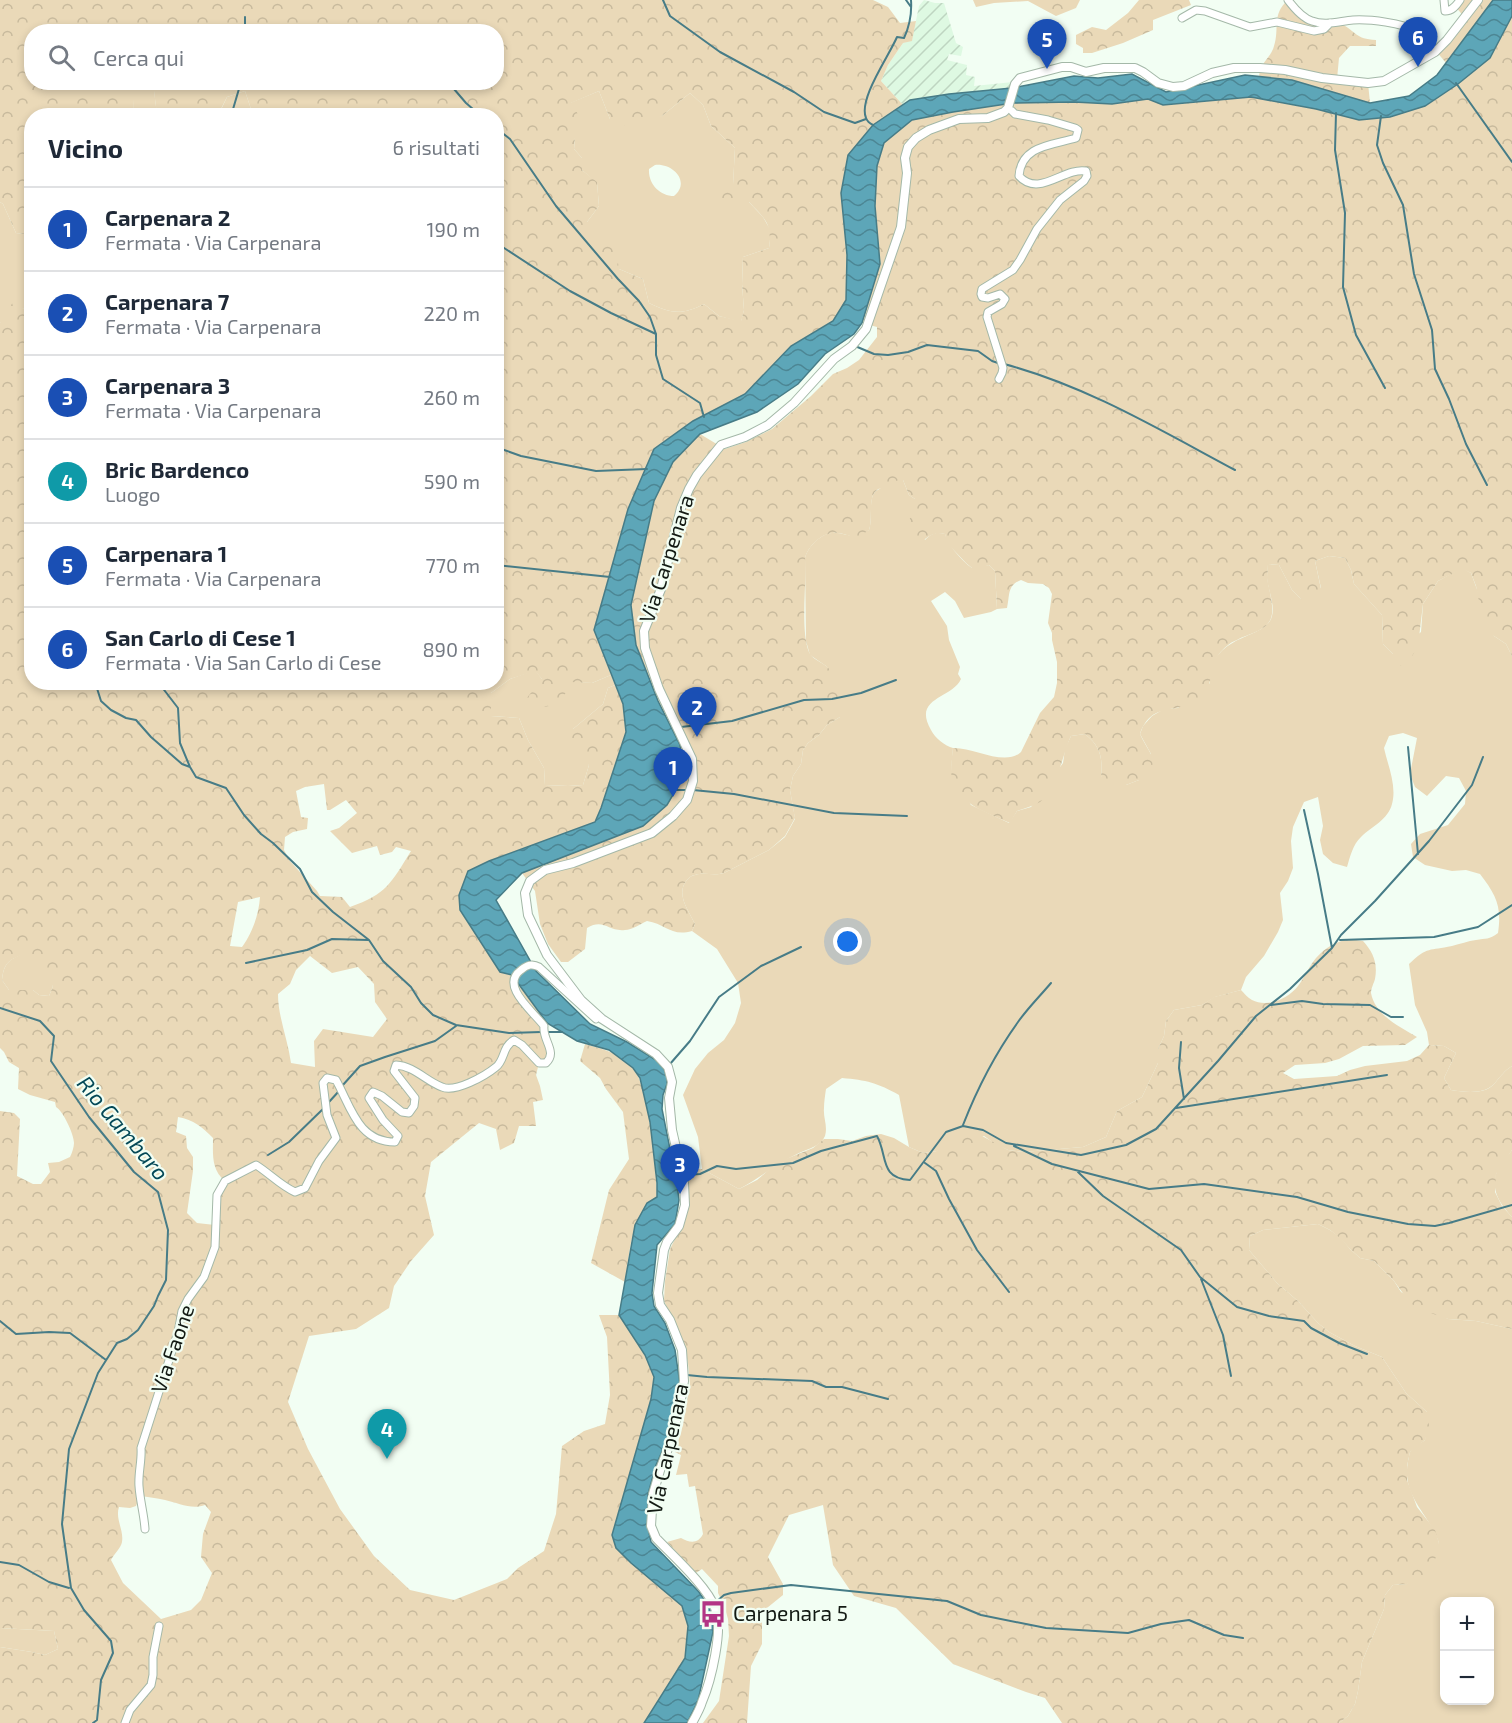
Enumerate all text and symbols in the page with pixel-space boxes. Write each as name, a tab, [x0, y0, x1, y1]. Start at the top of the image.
pin: 6	[1398, 17, 1438, 67]
pin: 5	[1028, 20, 1066, 69]
search box	[24, 24, 504, 90]
icon: search	[45, 41, 78, 74]
text: Cerca qui	[93, 44, 184, 70]
text: Vicino	[48, 132, 123, 163]
text: 6 risultati	[393, 135, 480, 159]
text: Carpenara 2	[105, 204, 231, 230]
text: 1	[63, 217, 72, 241]
text: 190 m	[427, 217, 480, 241]
text: Fermata · Via Carpenara	[105, 230, 321, 254]
text: Carpenara 7	[105, 288, 229, 314]
text: 2	[62, 301, 73, 325]
text: 220 m	[423, 301, 480, 325]
text: Fermata · Via Carpenara	[105, 314, 321, 338]
text: Carpenara 3	[105, 372, 230, 398]
text: 3	[62, 385, 73, 409]
text: 260 m	[423, 385, 480, 409]
text: Fermata · Via Carpenara	[105, 398, 321, 422]
text: Bric Bardenco	[105, 456, 249, 482]
text: 4	[61, 469, 74, 493]
text: 590 m	[424, 469, 480, 493]
text: Luogo	[105, 482, 160, 506]
street label: Via Carpenara	[633, 491, 698, 626]
text: Carpenara 1	[105, 540, 227, 566]
text: 5	[62, 553, 73, 577]
text: 770 m	[425, 553, 480, 577]
text: Fermata · Via Carpenara	[105, 566, 321, 590]
text: San Carlo di Cese 1	[105, 624, 296, 650]
text: 6	[62, 637, 73, 661]
text: 890 m	[422, 637, 480, 661]
text: Fermata · Via San Carlo di Cese	[105, 650, 381, 674]
pin: 2	[678, 688, 716, 737]
pin: 1	[654, 748, 692, 797]
your location	[833, 927, 862, 956]
water label: Rio Gambaro	[73, 1070, 175, 1185]
pin: 3	[660, 1144, 700, 1194]
street label: Via Faone	[145, 1301, 198, 1396]
street label: Via Carpenara	[640, 1381, 693, 1516]
pin: 4	[368, 1410, 406, 1459]
map controls	[1440, 1597, 1494, 1705]
button: +	[1440, 1597, 1494, 1651]
bus stop icon: Carpenara 5	[698, 1599, 728, 1629]
place label: Carpenara 5	[733, 1600, 848, 1625]
button: −	[1440, 1651, 1494, 1705]

